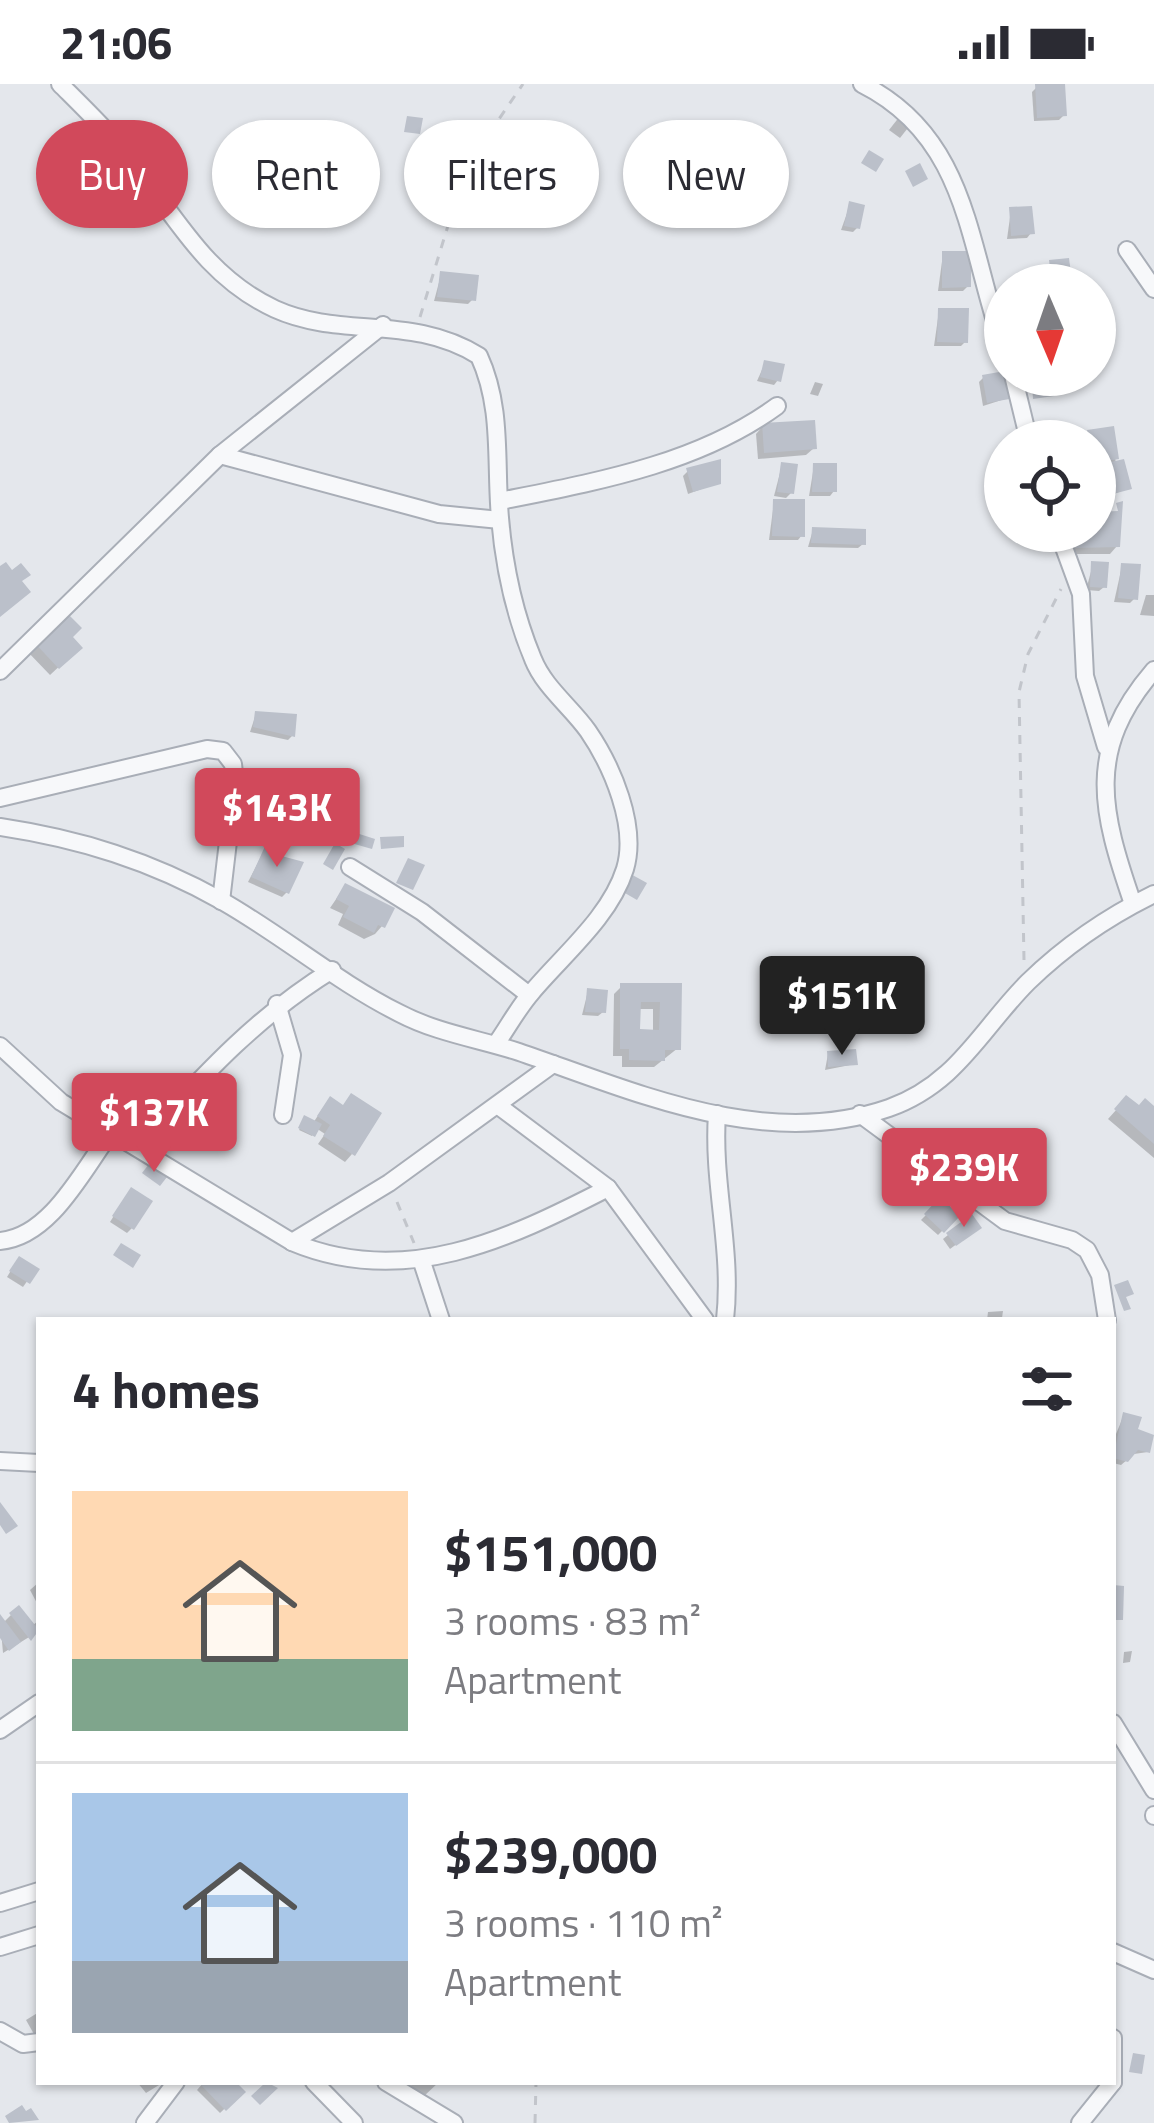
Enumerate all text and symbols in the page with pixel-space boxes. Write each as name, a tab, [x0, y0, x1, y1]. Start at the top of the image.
text: 21:06	[60, 8, 172, 76]
chip: Buy	[36, 120, 188, 228]
chip: Rent	[212, 120, 380, 228]
chip: Filters	[404, 120, 599, 228]
chip: New	[623, 120, 789, 228]
north arrow	[984, 264, 1116, 396]
map controls	[984, 264, 1116, 552]
button: locate	[984, 420, 1116, 552]
pin: $143K	[193, 768, 361, 870]
text: $143K	[222, 777, 332, 836]
pin: $151K	[758, 956, 926, 1058]
text: $151K	[787, 965, 897, 1024]
pin: $137K	[70, 1073, 238, 1175]
text: $137K	[99, 1082, 209, 1141]
pin: $239K	[880, 1128, 1048, 1230]
text: $239K	[909, 1137, 1019, 1196]
text: 4 homes	[72, 1350, 260, 1428]
icon: filters	[1014, 1356, 1080, 1422]
text: $151,000	[444, 1513, 657, 1591]
icon: home	[168, 1539, 312, 1683]
text: 3 rooms · 83 m²	[444, 1591, 701, 1650]
text: Apartment	[444, 1650, 621, 1709]
text: $239,000	[444, 1815, 657, 1893]
icon: home	[168, 1841, 312, 1985]
text: 3 rooms · 110 m²	[444, 1893, 723, 1952]
text: Apartment	[444, 1952, 621, 2011]

